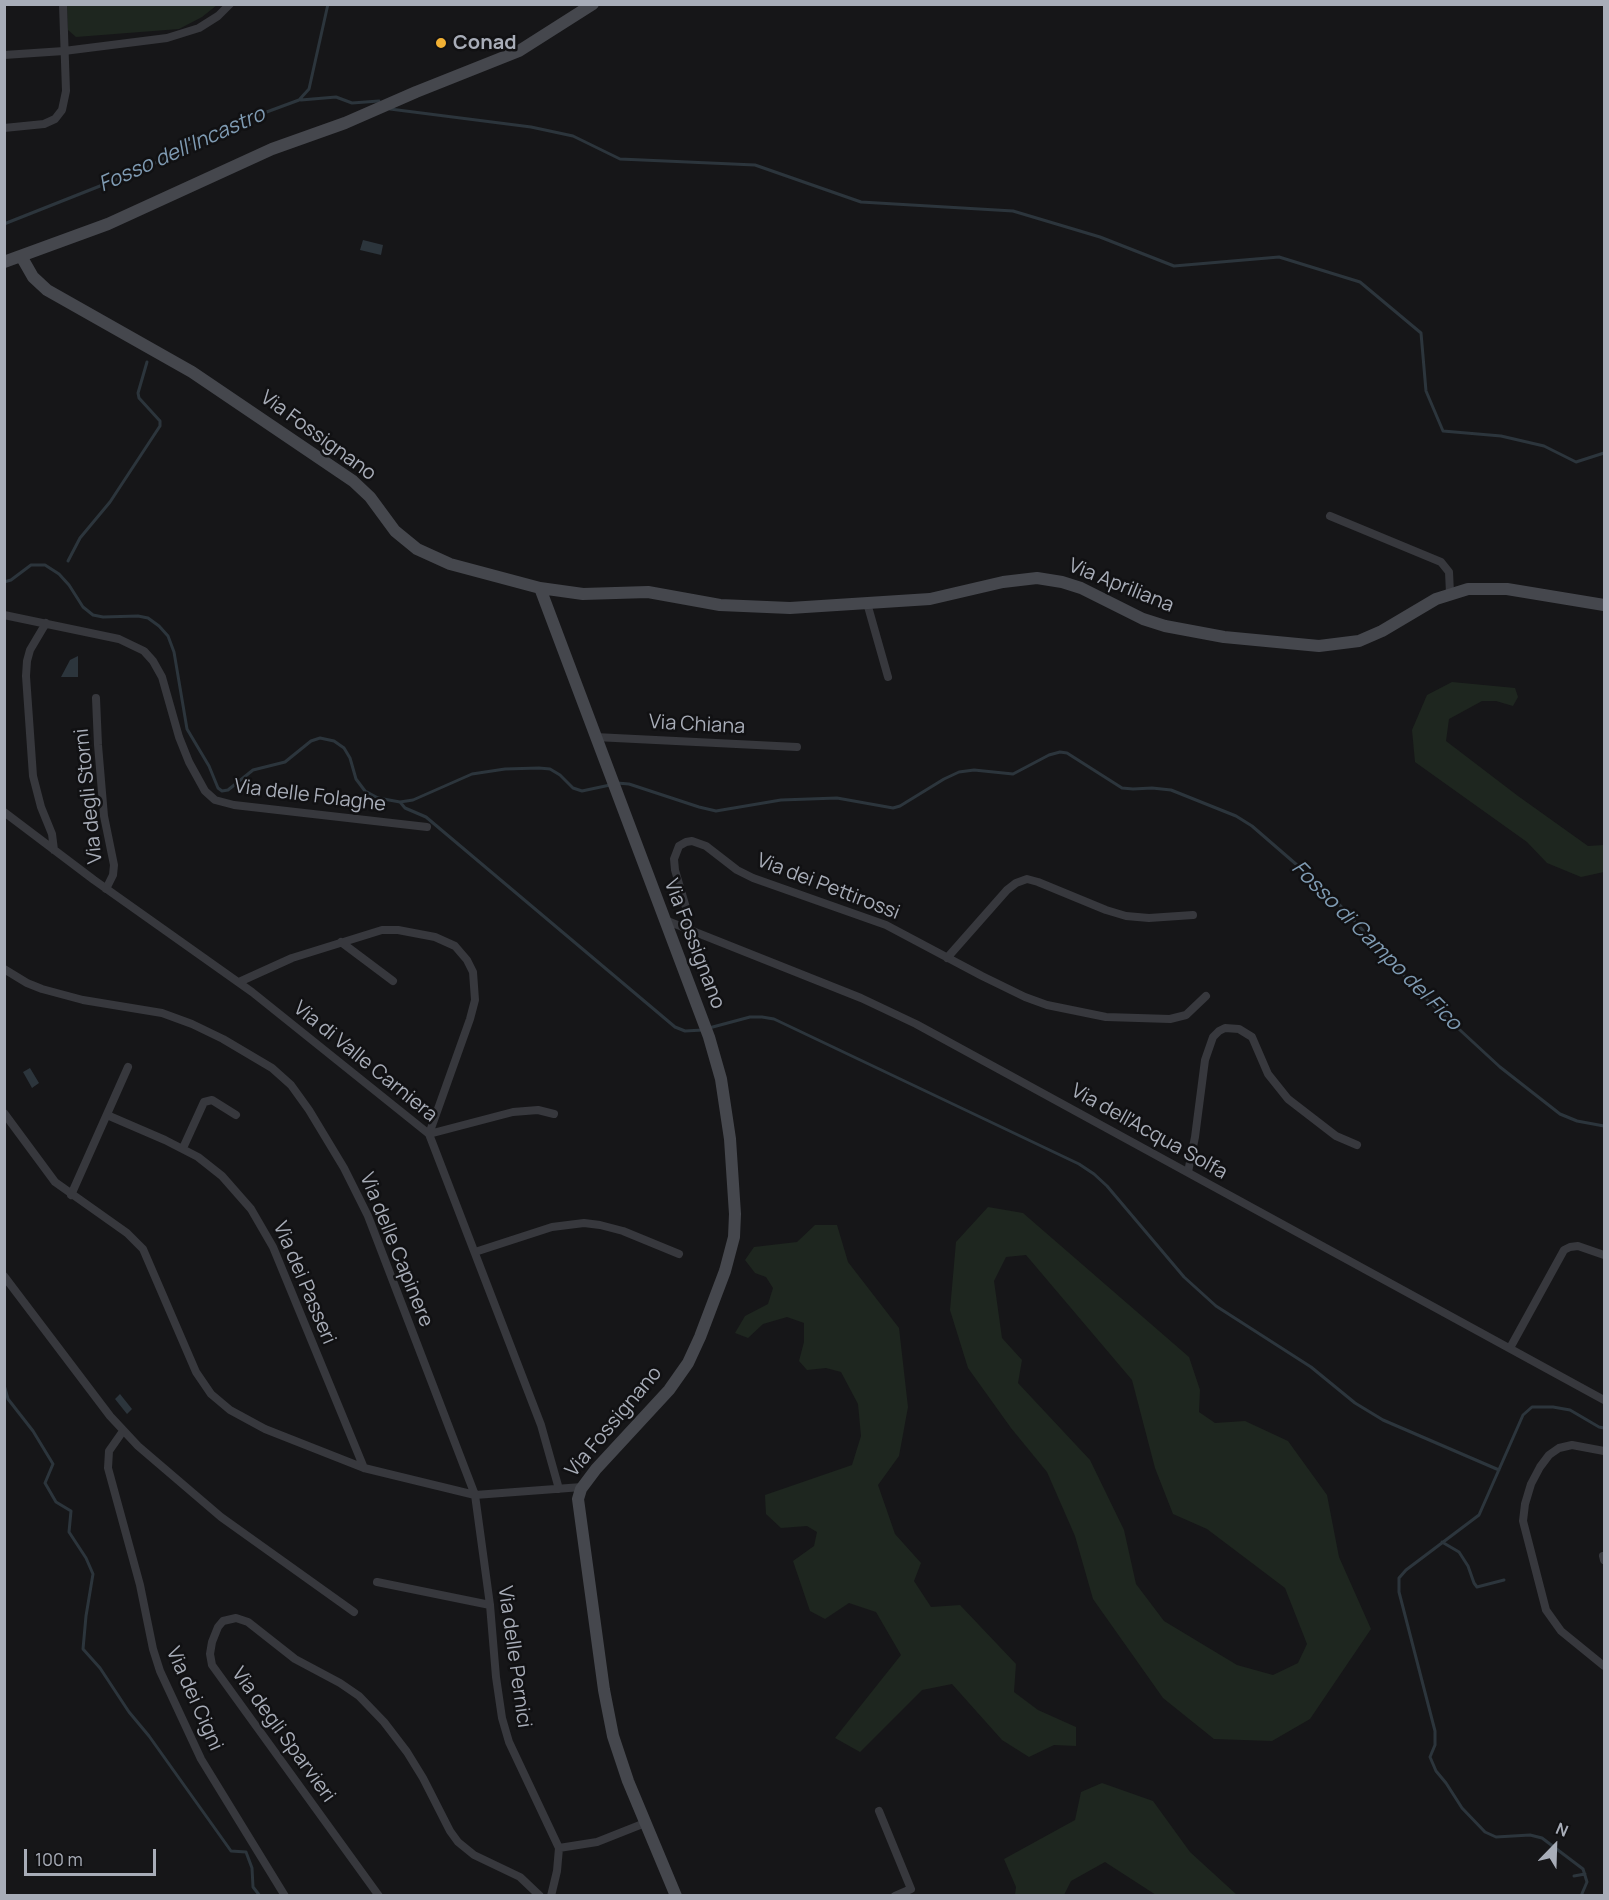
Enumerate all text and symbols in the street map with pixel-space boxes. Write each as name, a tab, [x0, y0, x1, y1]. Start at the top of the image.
place label: Conad	[453, 31, 516, 55]
marker: Conad	[434, 36, 448, 50]
water label: Fosso dell'Incastro	[95, 102, 269, 198]
street label: Via Fossignano	[255, 386, 381, 486]
street label: Via Apriliana	[1065, 554, 1177, 618]
street label: Via Chiana	[648, 710, 746, 740]
street label: Via degli Storni	[70, 727, 108, 865]
street label: Via delle Folaghe	[233, 775, 387, 817]
street label: Via dei Pettirossi	[753, 849, 903, 925]
water label: Fosso di Campo del Fico	[1286, 856, 1466, 1036]
street label: Via Fossignano	[658, 876, 730, 1012]
street label: Via di Valle Carniera	[288, 997, 442, 1127]
street label: Via dell'Acqua Solfa	[1067, 1079, 1231, 1185]
street label: Via delle Capinere	[354, 1169, 438, 1331]
street label: Via dei Passeri	[267, 1218, 341, 1348]
street label: Via Fossignano	[561, 1362, 667, 1482]
street label: Via delle Pernici	[492, 1585, 536, 1729]
street label: Via dei Cigni	[160, 1643, 228, 1755]
street label: Via degli Sparvieri	[226, 1663, 340, 1807]
north arrow	[1525, 1816, 1585, 1876]
text: N	[1552, 1817, 1572, 1842]
scale bar	[27, 1837, 159, 1875]
text: 100 m	[35, 1847, 83, 1871]

